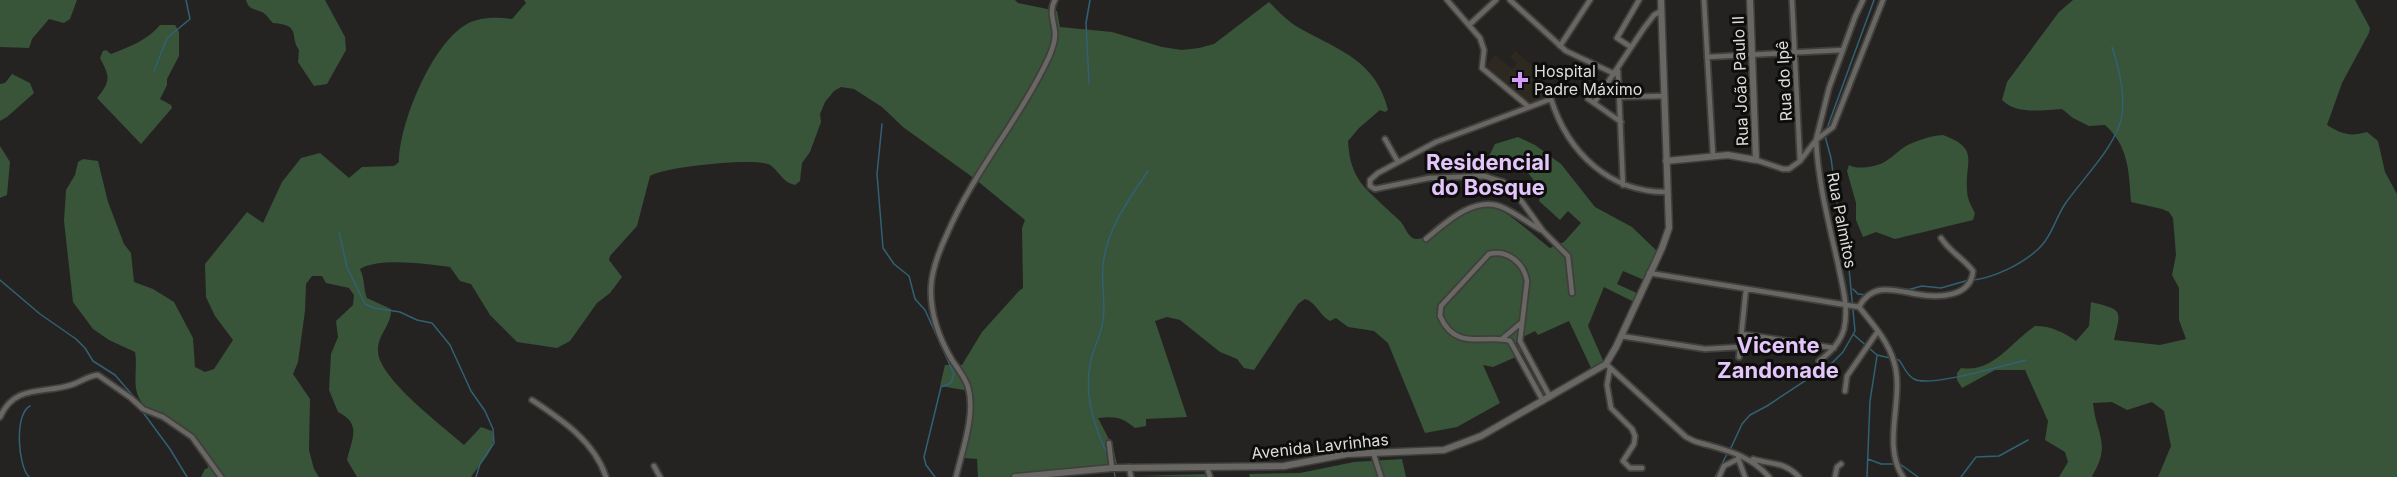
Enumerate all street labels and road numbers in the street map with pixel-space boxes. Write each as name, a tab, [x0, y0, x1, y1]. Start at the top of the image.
street label: Rua João Paulo II	[1728, 15, 1752, 147]
street label: Rua do Ipê	[1772, 40, 1796, 122]
street label: Rua Palmitos	[1823, 170, 1861, 270]
street label: Avenida Lavrinhas	[1250, 429, 1390, 463]

